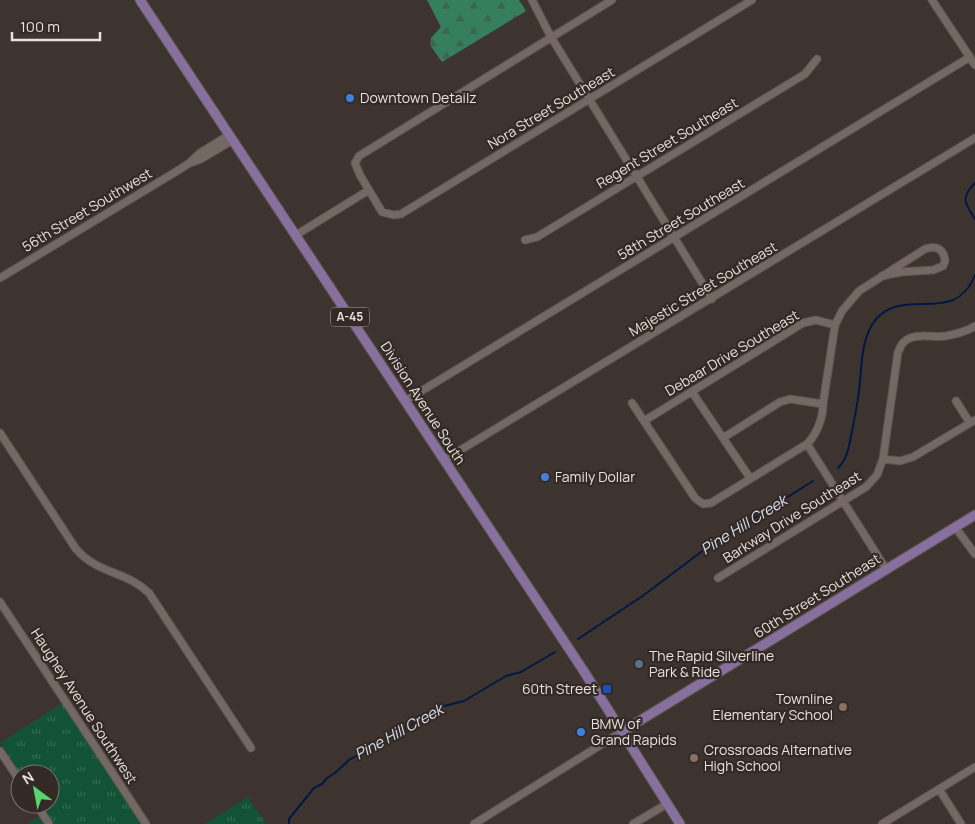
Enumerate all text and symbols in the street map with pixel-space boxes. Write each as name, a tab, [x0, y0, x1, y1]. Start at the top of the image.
scale bar	[12, 10, 100, 42]
text: 100 m	[20, 16, 60, 37]
street label: Nora Street Southeast	[484, 62, 618, 153]
place label: Downtown Detailz	[360, 88, 477, 107]
marker: Downtown Detailz	[344, 92, 356, 104]
street label: Regent Street Southeast	[592, 93, 741, 192]
street label: 56th Street Southwest	[18, 163, 155, 256]
street label: 58th Street Southeast	[614, 173, 748, 264]
street label: Majestic Street Southeast	[625, 236, 781, 340]
street label: Debaar Drive Southeast	[661, 305, 802, 400]
road number: A-45	[331, 308, 369, 326]
street label: Division Avenue South	[377, 338, 470, 468]
street label: Barkway Drive Southeast	[719, 466, 865, 567]
place label: Family Dollar	[555, 467, 635, 486]
marker: Family Dollar	[539, 471, 551, 483]
water label: Pine Hill Creek	[697, 488, 793, 559]
street label: 60th Street Southeast	[750, 549, 884, 642]
street label: Haughey Avenue Southwest	[27, 624, 142, 788]
place label: The Rapid Silverline Park & Ride	[649, 646, 774, 681]
marker: The Rapid Silverline Park & Ride	[633, 658, 645, 670]
place label: 60th Street	[522, 679, 597, 698]
marker: 60th Street	[601, 683, 613, 695]
place label: Townline Elementary School	[713, 689, 833, 724]
water label: Pine Hill Creek	[351, 697, 449, 764]
marker: Townline Elementary School	[837, 701, 849, 713]
place label: BMW of Grand Rapids	[591, 714, 677, 749]
marker: BMW of Grand Rapids	[575, 726, 587, 738]
place label: Crossroads Alternative High School	[704, 740, 852, 775]
marker: Crossroads Alternative High School	[688, 752, 700, 764]
north arrow	[10, 764, 60, 814]
text: N	[19, 767, 37, 788]

